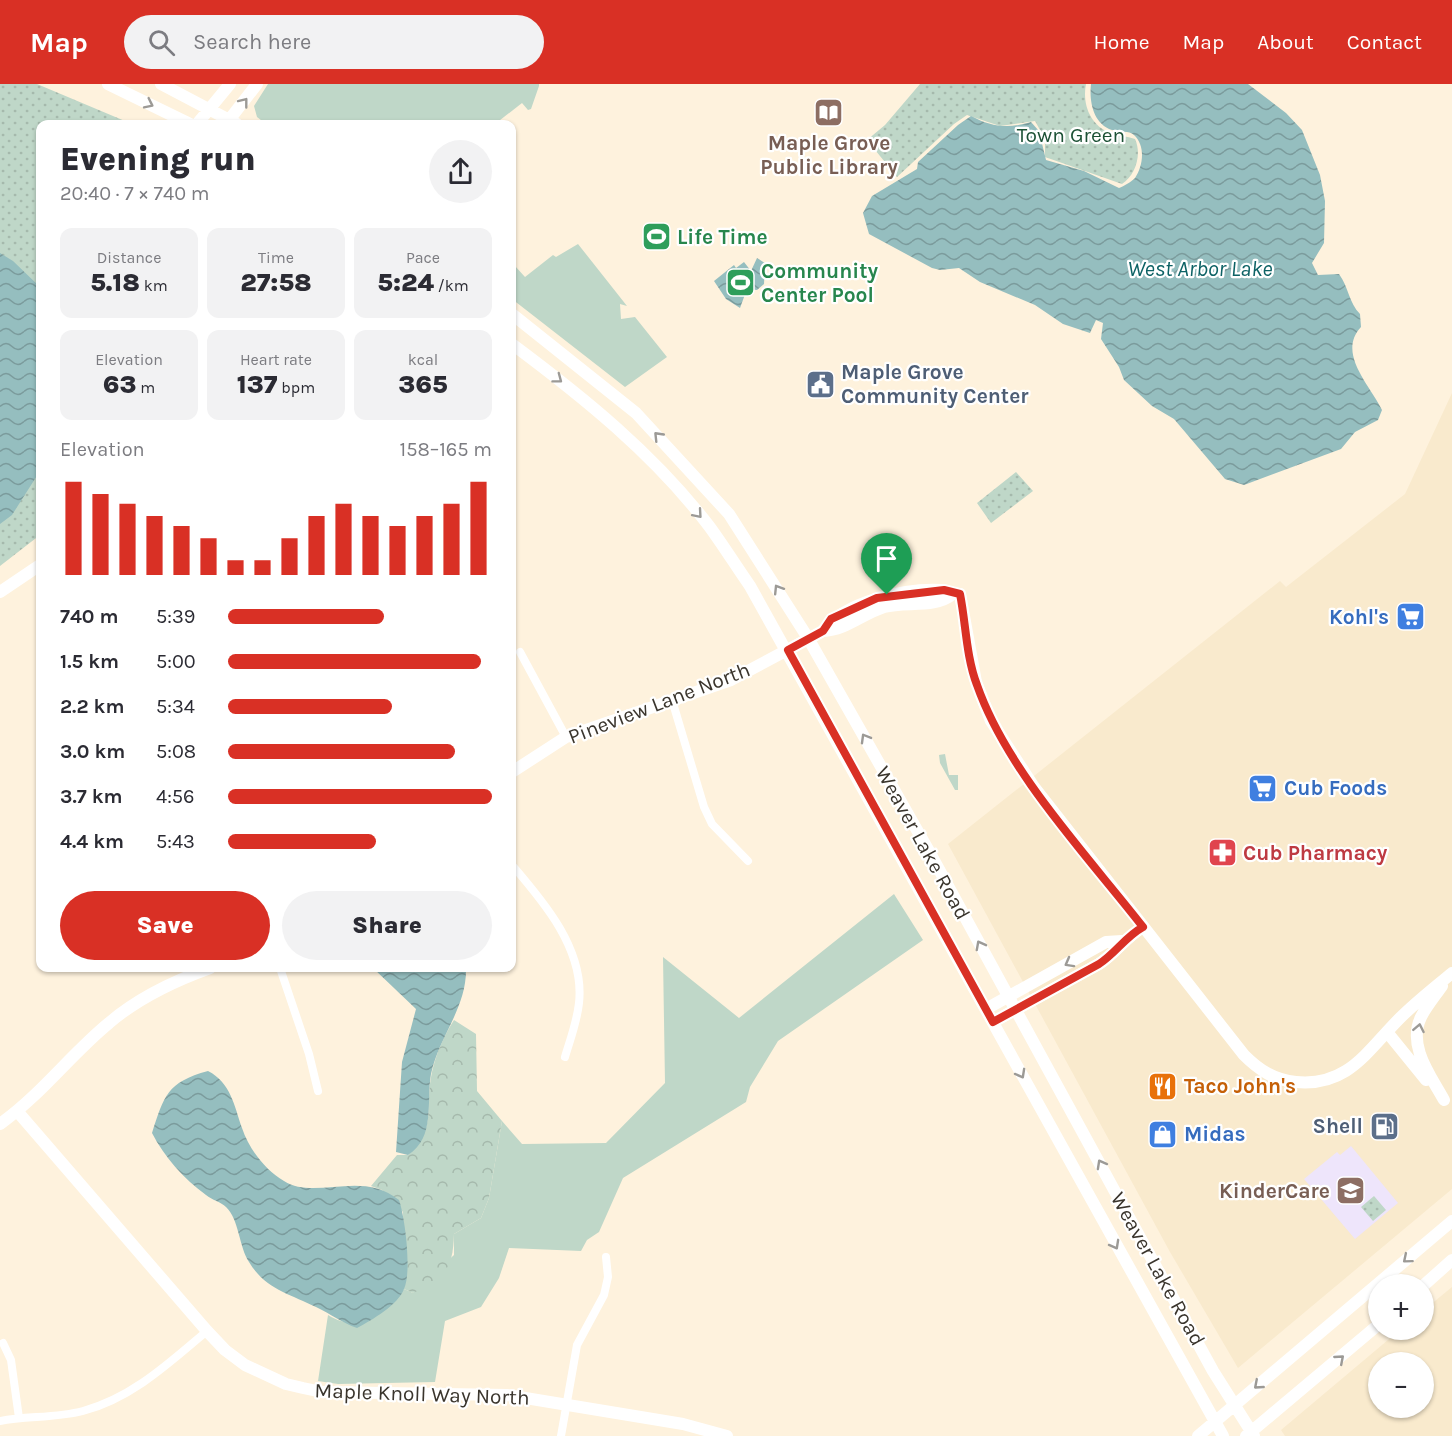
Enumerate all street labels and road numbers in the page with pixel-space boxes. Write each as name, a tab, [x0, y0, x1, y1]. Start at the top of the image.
street label: Pineview Lane North	[565, 657, 753, 749]
street label: Weaver Lake Road	[871, 762, 975, 924]
street label: Weaver Lake Road	[1106, 1188, 1210, 1350]
street label: Maple Knoll Way North	[314, 1378, 530, 1410]

